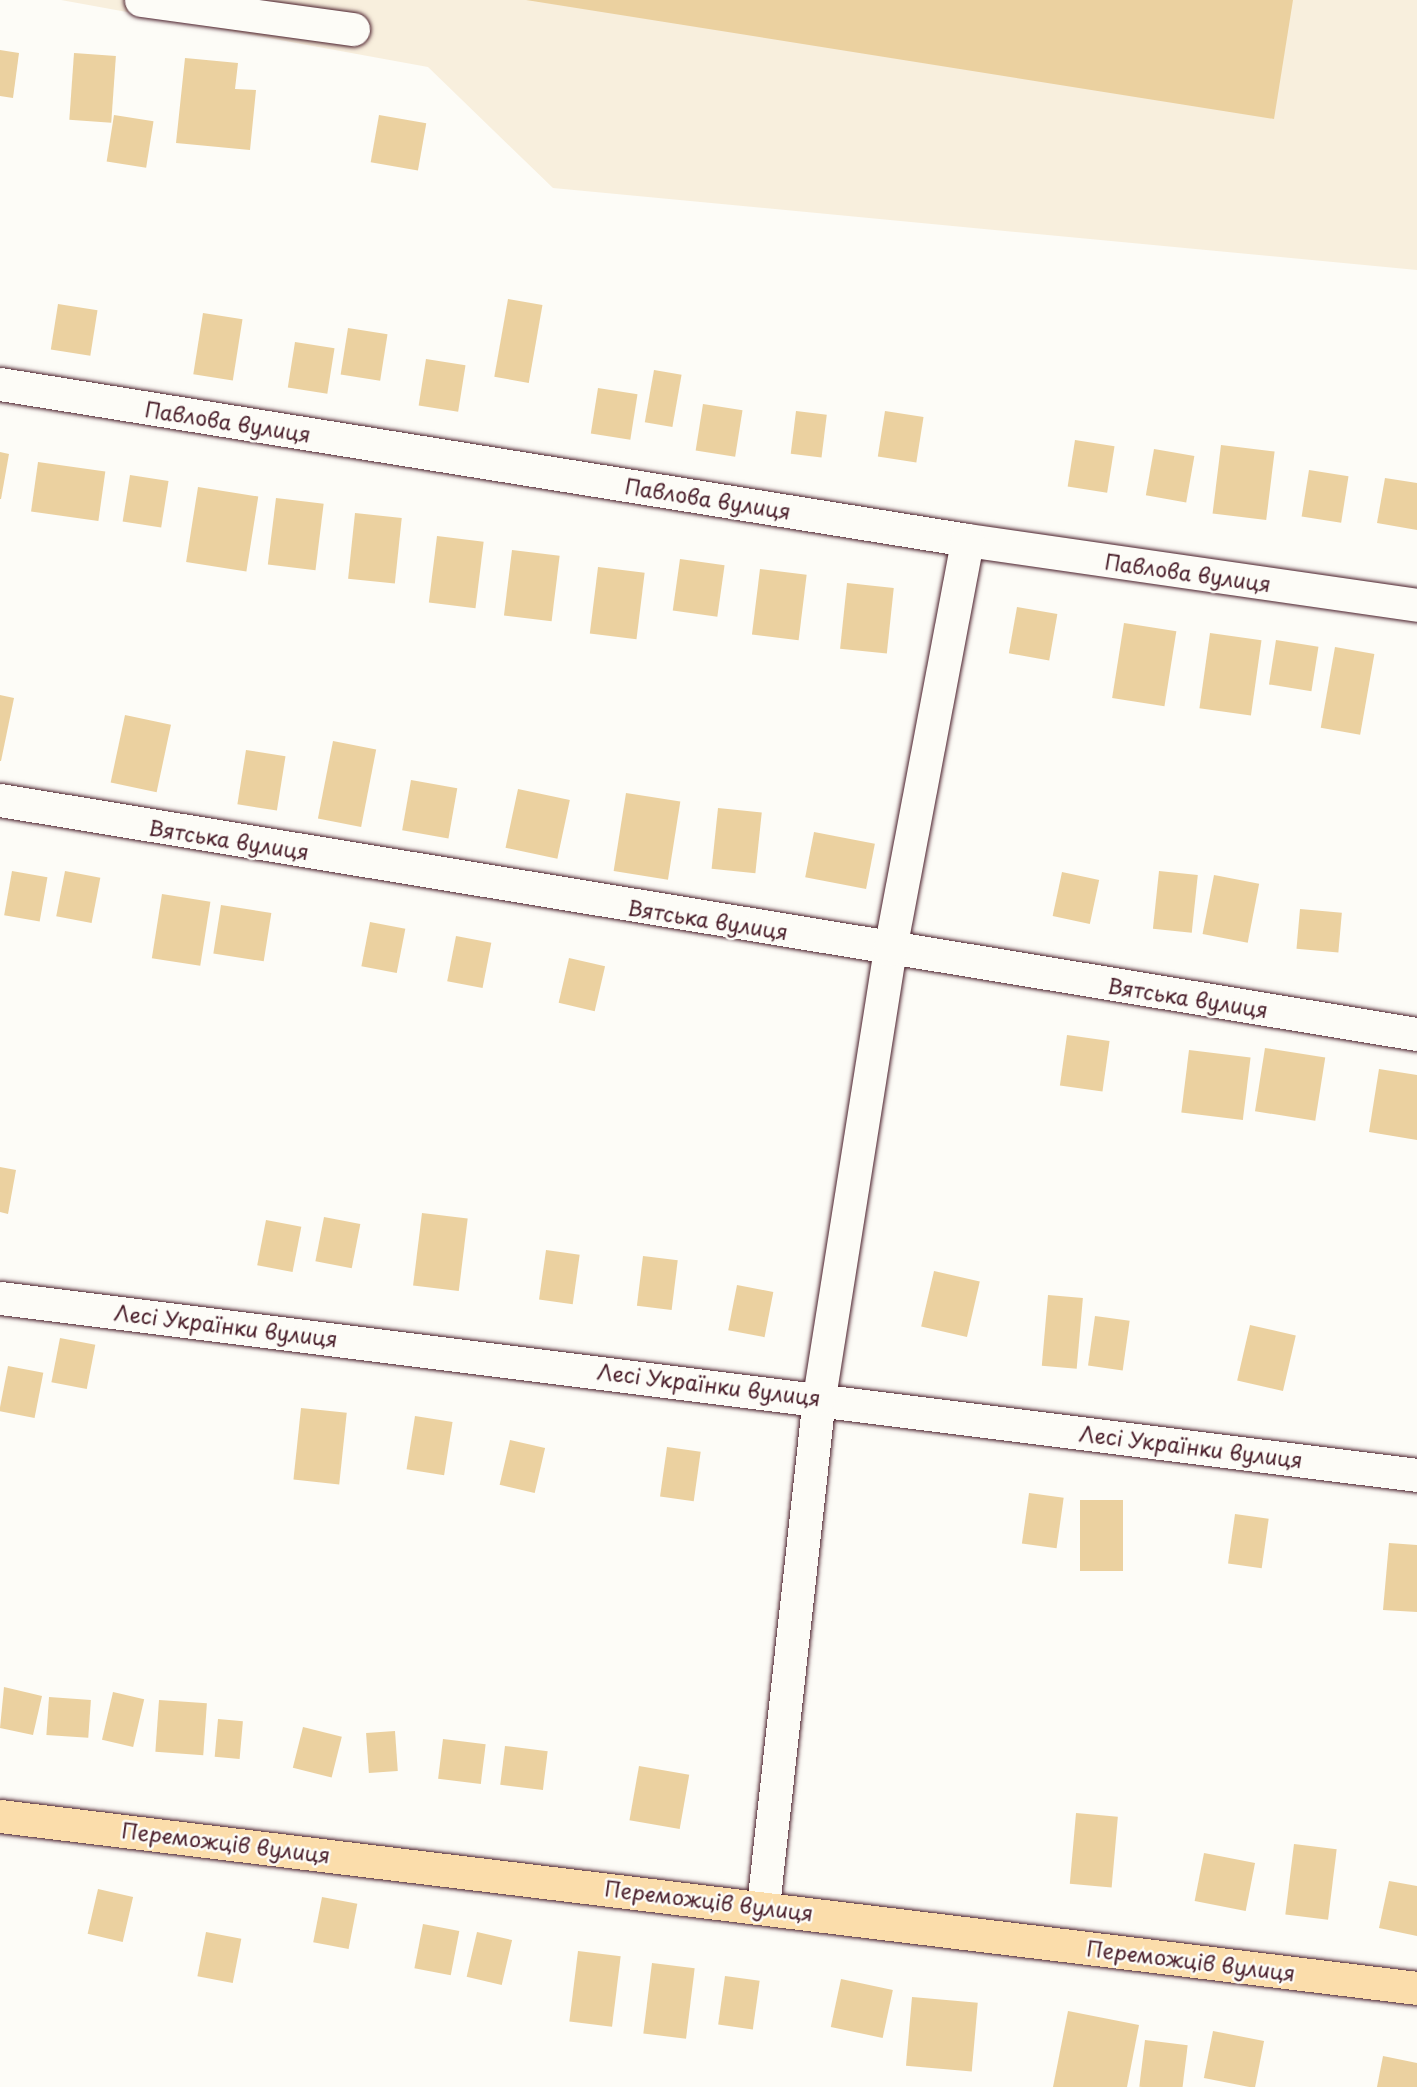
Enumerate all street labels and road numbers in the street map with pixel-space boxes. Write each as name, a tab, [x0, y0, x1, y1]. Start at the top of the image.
street label: Павлова вулиця	[143, 395, 313, 447]
street label: Павлова вулиця	[623, 472, 793, 524]
street label: Павлова вулиця	[1103, 548, 1273, 596]
street label: Вятська вулиця	[147, 814, 311, 864]
street label: Вятська вулиця	[626, 894, 790, 944]
street label: Вятська вулиця	[1106, 972, 1270, 1022]
street label: Лесі Українки вулиця	[112, 1299, 340, 1351]
street label: Лесі Українки вулиця	[595, 1358, 823, 1410]
street label: Лесі Українки вулиця	[1077, 1420, 1305, 1472]
street label: Переможців вулиця	[121, 1817, 331, 1867]
street label: Переможців вулиця	[604, 1875, 814, 1925]
street label: Переможців вулиця	[1086, 1935, 1296, 1985]

